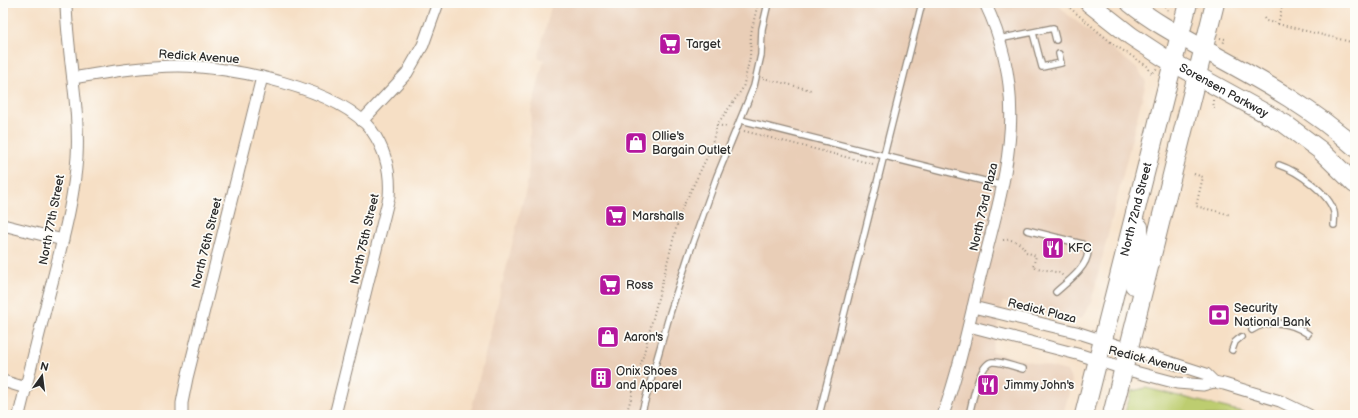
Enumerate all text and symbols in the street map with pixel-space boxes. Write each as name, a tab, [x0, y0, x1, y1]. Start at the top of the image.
supermarket icon: Target	[657, 31, 683, 57]
place label: Target	[686, 37, 721, 52]
street label: Redick Avenue	[158, 47, 240, 67]
street label: Sorensen Parkway	[1177, 60, 1271, 121]
place label: Ollie's Bargain Outlet	[652, 129, 731, 158]
shop icon: Ollie's Bargain Outlet	[623, 130, 649, 156]
street label: North 73rd Plaza	[967, 161, 1002, 253]
street label: North 72nd Street	[1117, 161, 1155, 258]
street label: North 77th Street	[36, 173, 68, 266]
street label: North 75th Street	[347, 192, 383, 286]
street label: North 76th Street	[188, 196, 226, 290]
supermarket icon: Marshalls	[603, 203, 629, 229]
place label: Marshalls	[632, 209, 684, 224]
restaurant icon: KFC	[1040, 235, 1066, 261]
place label: KFC	[1068, 241, 1092, 256]
supermarket icon: Ross	[597, 272, 623, 298]
place label: Ross	[626, 278, 653, 293]
street label: Redick Plaza	[1006, 295, 1078, 327]
place label: Security National Bank	[1234, 301, 1310, 330]
bank icon: Security National Bank	[1206, 302, 1232, 328]
shop icon: Aaron's	[595, 324, 621, 350]
place label: Aaron's	[624, 330, 663, 345]
street label: Redick Avenue	[1107, 343, 1189, 377]
north arrow	[22, 356, 62, 396]
text: N	[39, 359, 50, 374]
place label: Onix Shoes and Apparel	[616, 364, 682, 393]
building icon: Onix Shoes and Apparel	[588, 365, 614, 391]
restaurant icon: Jimmy John's	[975, 372, 1001, 398]
place label: Jimmy John's	[1004, 378, 1074, 393]

